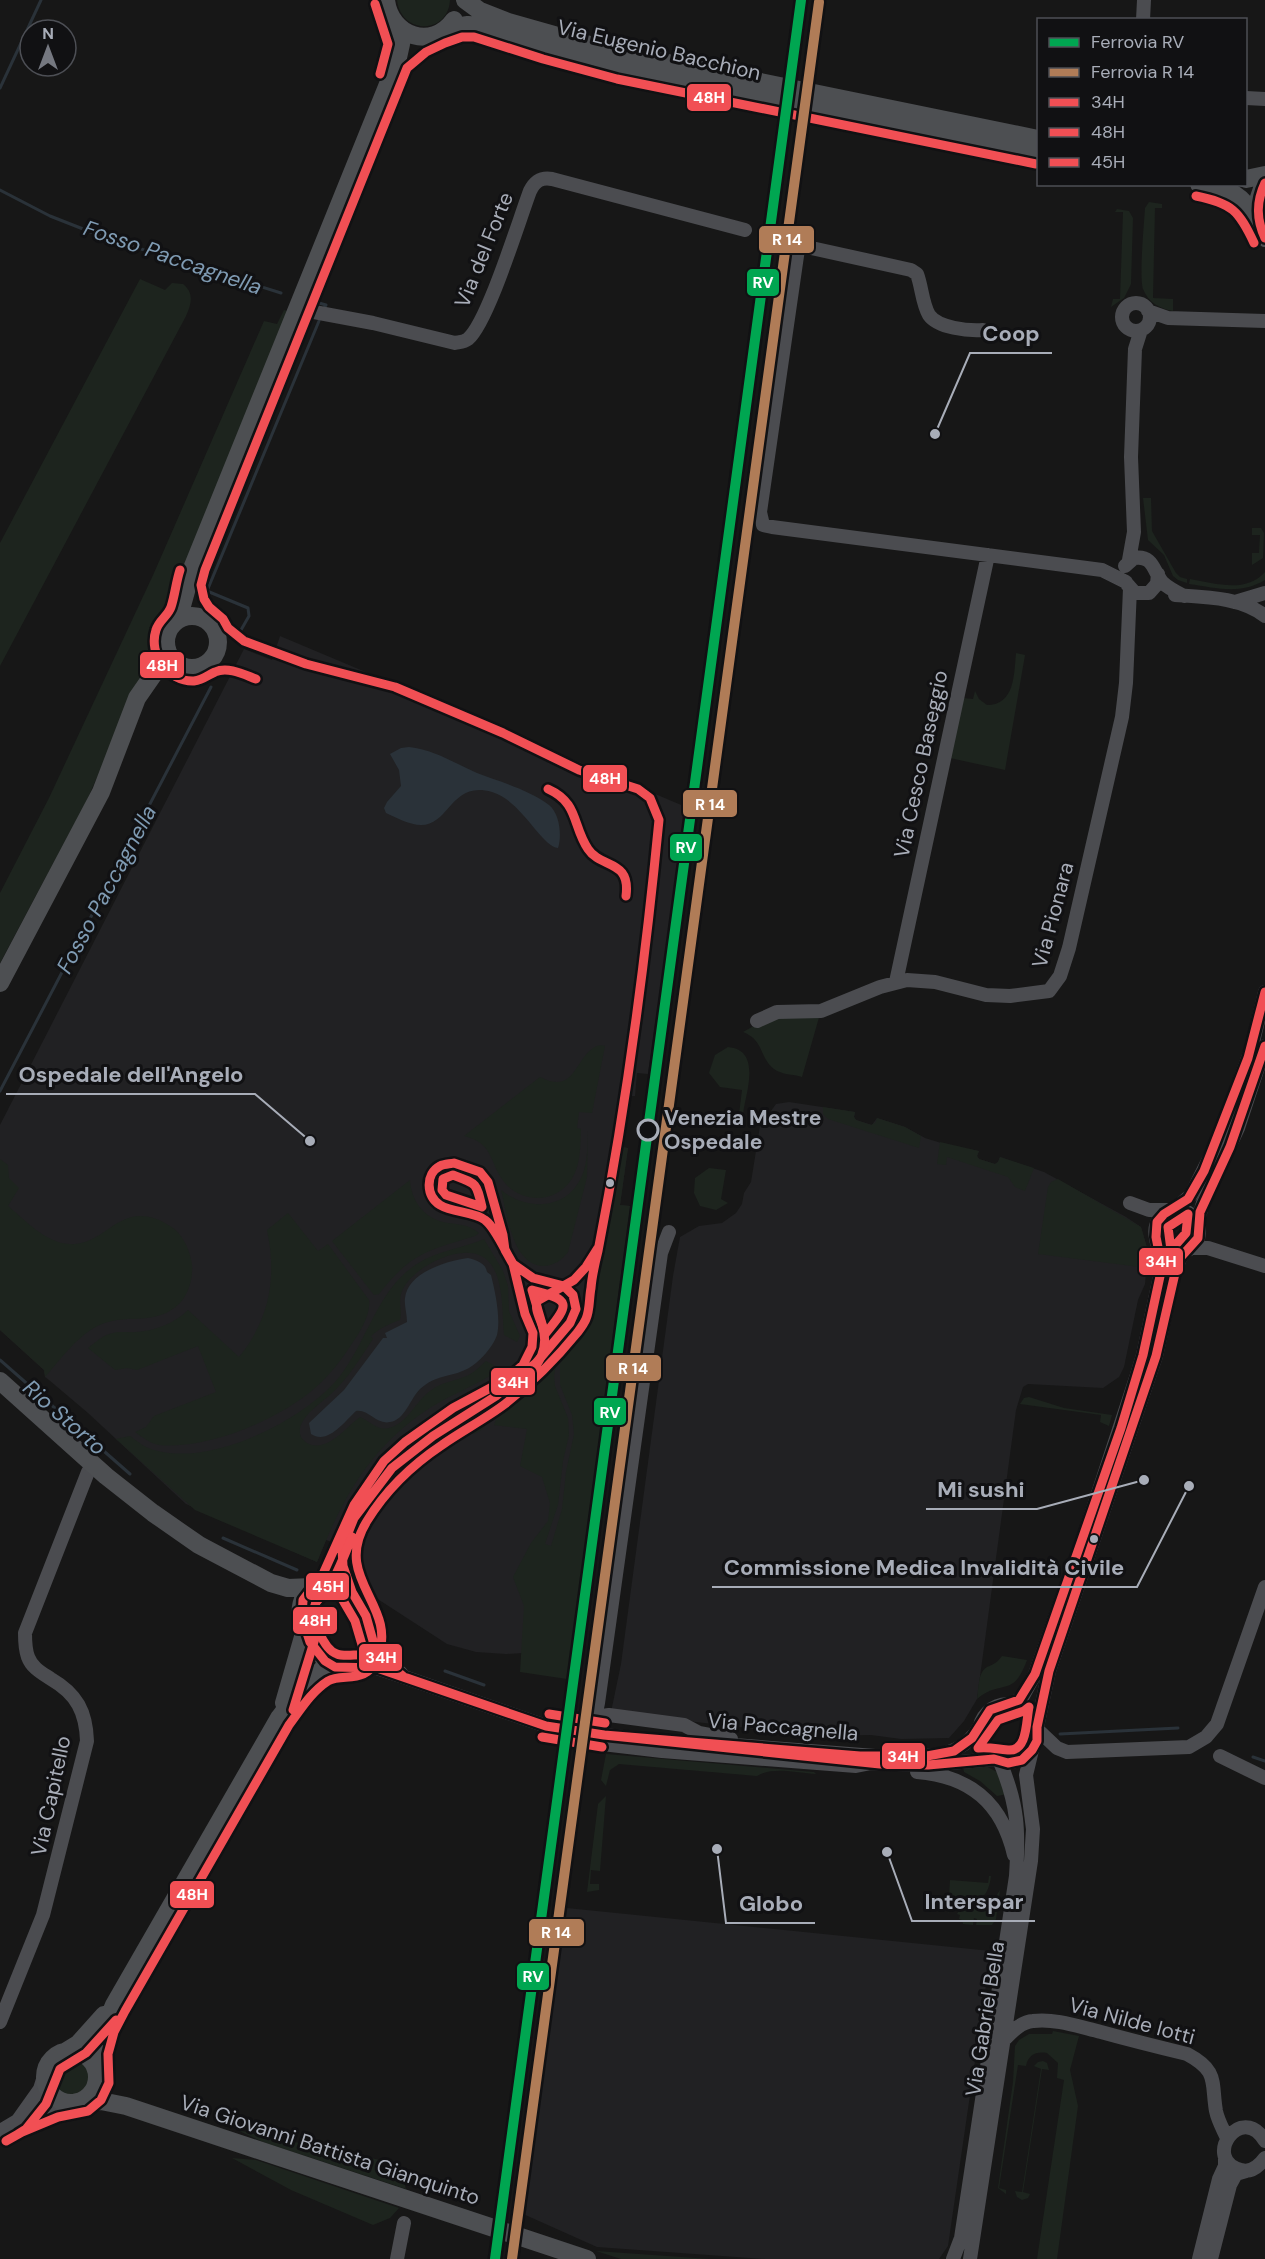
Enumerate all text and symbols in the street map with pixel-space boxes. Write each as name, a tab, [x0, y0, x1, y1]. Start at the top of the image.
street label: Via Eugenio Bacchion	[554, 13, 764, 87]
north arrow	[18, 18, 78, 78]
legend	[1037, 18, 1247, 186]
text: N	[42, 23, 54, 44]
text: Ferrovia RV	[1091, 30, 1184, 54]
text: Ferrovia R 14	[1091, 60, 1194, 84]
line badge: 48H	[686, 83, 732, 112]
text: 48H	[693, 87, 725, 108]
text: 34H	[1091, 90, 1125, 114]
text: 48H	[1091, 120, 1125, 144]
text: 45H	[1091, 150, 1125, 174]
street label: Via del Forte	[448, 188, 520, 312]
water label: Fosso Paccagnella	[80, 213, 266, 302]
line badge: R 14	[758, 225, 815, 254]
text: R 14	[772, 229, 802, 250]
line badge: RV	[746, 268, 780, 297]
text: RV	[752, 272, 774, 293]
callout: Coop	[970, 313, 1052, 353]
text: Coop	[982, 319, 1040, 348]
line badge: 48H	[139, 651, 185, 679]
text: 48H	[146, 655, 178, 676]
street label: Via Cesco Baseggio	[887, 668, 955, 860]
line badge: 48H	[582, 764, 628, 793]
text: 48H	[589, 768, 621, 789]
line badge: R 14	[682, 789, 738, 818]
text: R 14	[695, 794, 725, 815]
water label: Fosso Paccagnella	[50, 800, 163, 979]
line badge: RV	[669, 833, 703, 862]
text: RV	[675, 837, 697, 858]
street label: Via Pionara	[1025, 859, 1081, 971]
callout: Ospedale dell'Angelo	[6, 1054, 255, 1094]
text: Ospedale dell'Angelo	[19, 1060, 243, 1089]
place label: Venezia Mestre Ospedale	[664, 1104, 821, 1156]
marker: Venezia Mestre Ospedale	[637, 1119, 659, 1141]
unlabelled marker	[604, 1177, 616, 1189]
line badge: 34H	[1138, 1247, 1184, 1276]
text: 34H	[1145, 1251, 1177, 1272]
line badge: R 14	[605, 1354, 662, 1382]
text: R 14	[618, 1358, 648, 1379]
line badge: 34H	[490, 1367, 536, 1396]
text: 34H	[497, 1372, 529, 1393]
water label: Rio Storto	[17, 1373, 112, 1462]
line badge: RV	[593, 1397, 627, 1426]
text: RV	[599, 1402, 621, 1423]
callout: Mi sushi	[926, 1469, 1037, 1509]
text: Mi sushi	[937, 1475, 1025, 1504]
unlabelled marker	[1088, 1533, 1100, 1545]
callout: Commissione Medica Invalidità Civile	[712, 1547, 1137, 1587]
text: Commissione Medica Invalidità Civile	[724, 1553, 1124, 1582]
line badge: 45H	[305, 1572, 350, 1601]
text: 45H	[312, 1576, 344, 1597]
line badge: 48H	[292, 1606, 338, 1635]
text: 48H	[299, 1610, 331, 1631]
line badge: 34H	[358, 1643, 403, 1672]
text: 34H	[365, 1647, 397, 1668]
street label: Via Paccagnella	[706, 1706, 860, 1748]
street label: Via Capitello	[25, 1733, 77, 1859]
line badge: 34H	[881, 1742, 926, 1770]
text: 34H	[887, 1746, 919, 1767]
line badge: 48H	[169, 1880, 215, 1909]
callout: Interspar	[912, 1881, 1035, 1921]
callout: Globo	[726, 1883, 815, 1923]
text: 48H	[176, 1884, 208, 1905]
text: Interspar	[924, 1887, 1024, 1916]
text: Globo	[739, 1889, 803, 1918]
line badge: R 14	[528, 1918, 585, 1947]
text: R 14	[541, 1922, 571, 1943]
street label: Via Gabriel Bella	[959, 1939, 1011, 2099]
line badge: RV	[516, 1962, 550, 1991]
text: RV	[522, 1966, 544, 1987]
street label: Via Nilde Iotti	[1066, 1991, 1198, 2051]
street label: Via Giovanni Battista Gianquinto	[177, 2088, 483, 2212]

